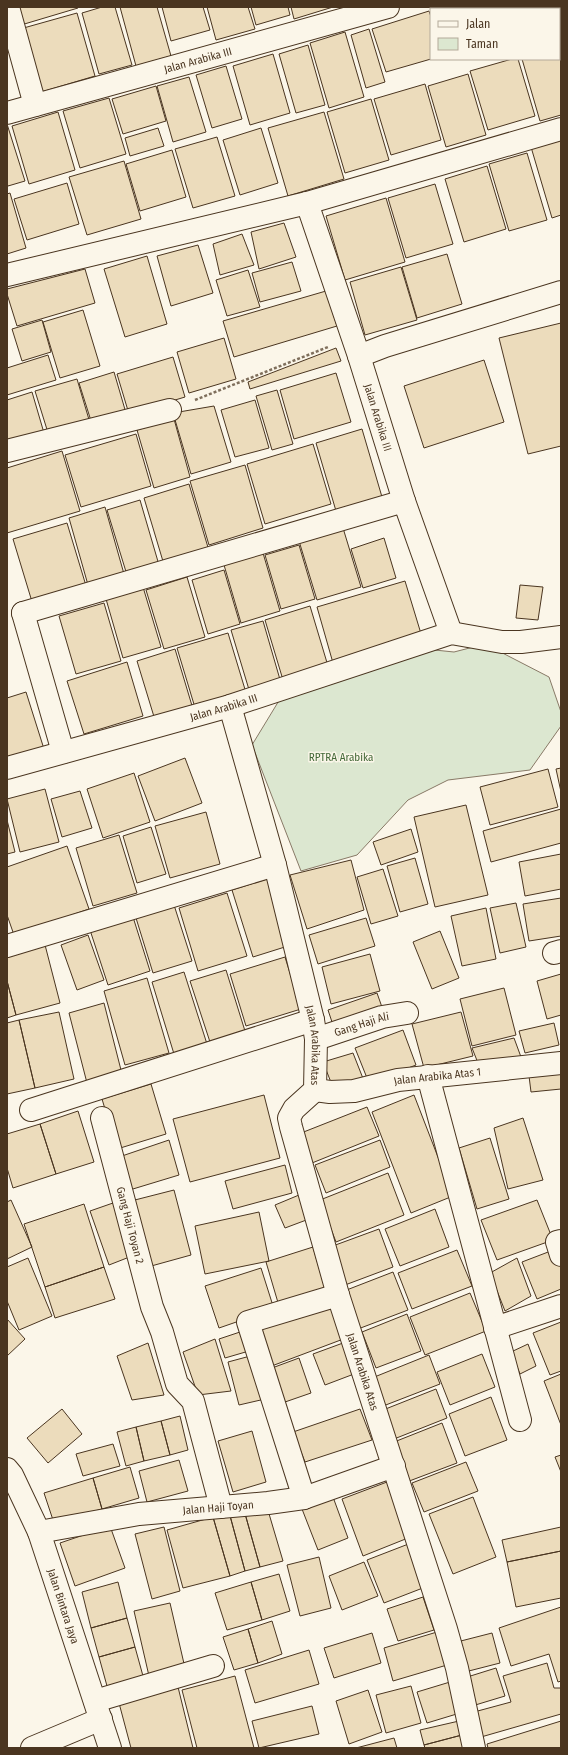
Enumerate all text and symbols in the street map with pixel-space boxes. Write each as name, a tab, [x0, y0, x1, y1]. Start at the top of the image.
legend	[430, 8, 560, 60]
text: Jalan	[466, 17, 490, 31]
text: Taman	[466, 37, 498, 51]
street label: Jalan Arabika III	[162, 45, 233, 76]
street label: Jalan Arabika III	[361, 382, 394, 453]
street label: Jalan Arabika III	[188, 691, 259, 724]
park label: RPTRA Arabika	[309, 751, 373, 764]
street label: Jalan Arabika Atas	[303, 1004, 322, 1086]
street label: Gang Haji Ali	[333, 1010, 390, 1039]
street label: Jalan Arabika Atas 1	[392, 1065, 482, 1088]
street label: Gang Haji Toyan 2	[114, 1186, 146, 1265]
street label: Jalan Arabika Atas	[344, 1332, 381, 1413]
street label: Jalan Haji Toyan	[182, 1498, 254, 1517]
street label: Jalan Bintara Jaya	[45, 1567, 81, 1646]

